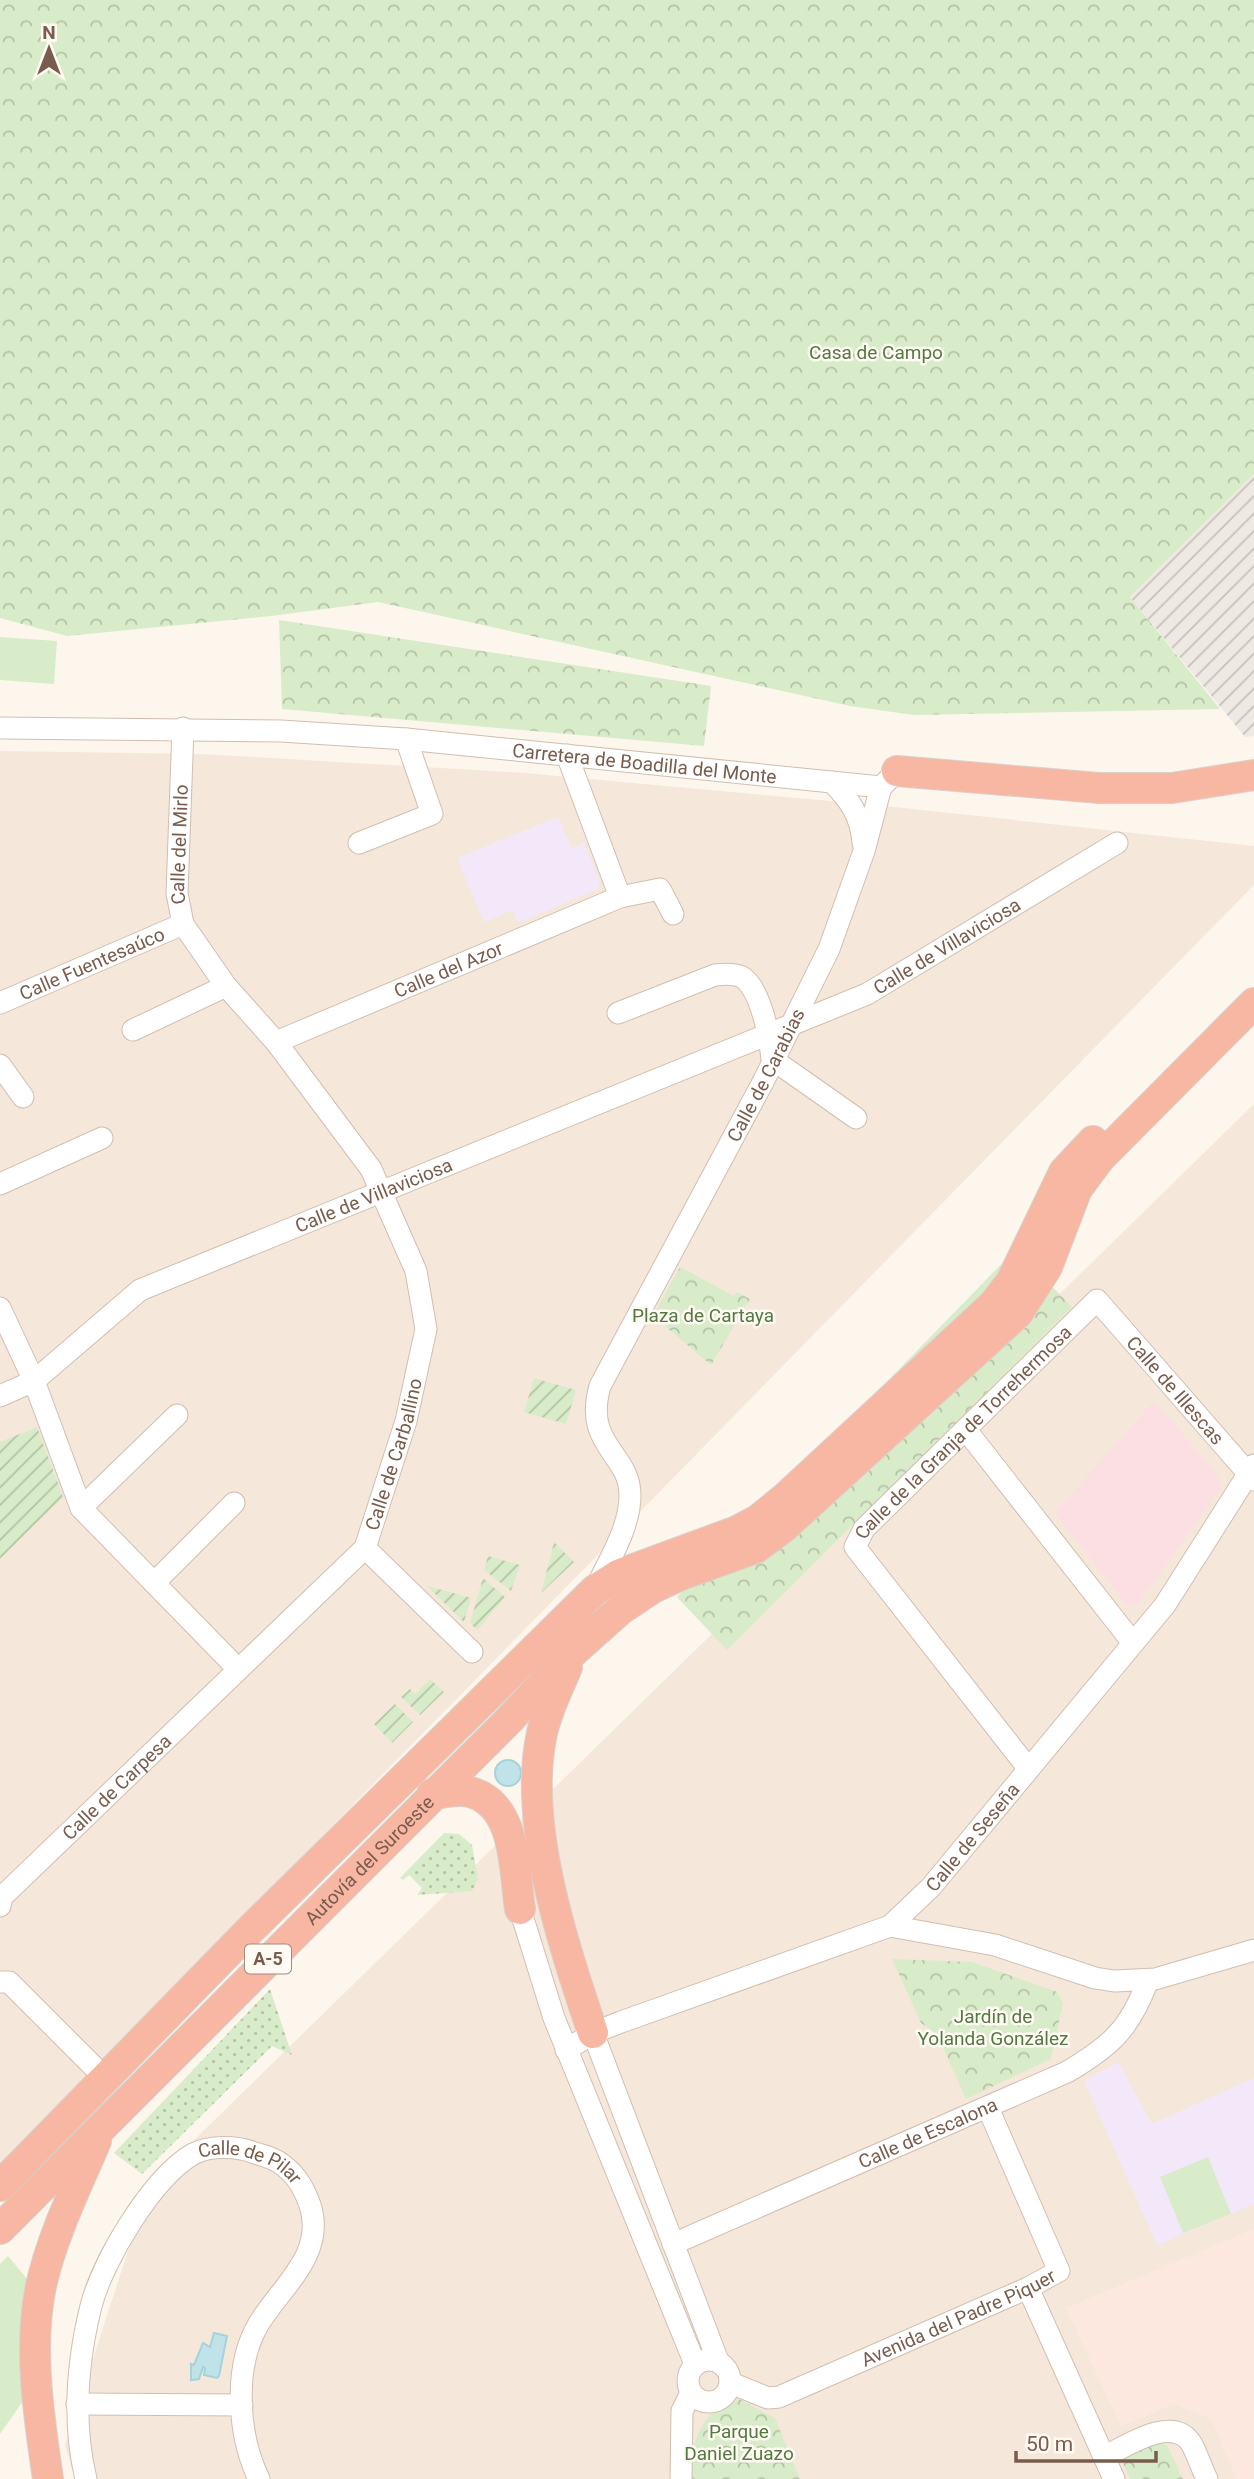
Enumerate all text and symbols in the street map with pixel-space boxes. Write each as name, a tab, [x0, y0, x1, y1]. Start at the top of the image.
north arrow	[14, 14, 84, 84]
text: N	[42, 21, 56, 44]
park label: Casa de Campo	[809, 341, 943, 364]
street label: Carretera de Boadilla del Monte	[511, 739, 778, 788]
street label: Calle del Mirlo	[166, 784, 193, 906]
street label: Calle de Villaviciosa	[869, 893, 1025, 999]
street label: Calle Fuentesaúco	[16, 922, 168, 1005]
street label: Calle del Azor	[391, 936, 507, 1003]
street label: Calle de Carabias	[722, 1005, 810, 1146]
street label: Calle de Villaviciosa	[292, 1153, 456, 1238]
park label: Plaza de Cartaya	[632, 1304, 774, 1327]
street label: Calle de la Granja de Torrehermosa	[850, 1321, 1076, 1543]
street label: Calle de Illescas	[1122, 1331, 1229, 1449]
street label: Calle de Carballino	[360, 1376, 427, 1533]
street label: Calle de Carpesa	[58, 1730, 176, 1845]
street label: Calle de Seseña	[921, 1778, 1025, 1896]
street label: Autovía del Suroeste	[300, 1791, 439, 1930]
road number: A-5	[245, 1944, 291, 1973]
park label: Jardín de Yolanda González	[917, 2005, 1069, 2050]
street label: Calle de Escalona	[855, 2093, 1001, 2174]
street label: Calle de Pilar	[196, 2136, 307, 2189]
street label: Avenida del Padre Piquer	[858, 2264, 1060, 2372]
park label: Parque Daniel Zuazo	[684, 2420, 794, 2465]
scale bar	[1016, 2420, 1156, 2464]
text: 50 m	[1026, 2432, 1073, 2456]

